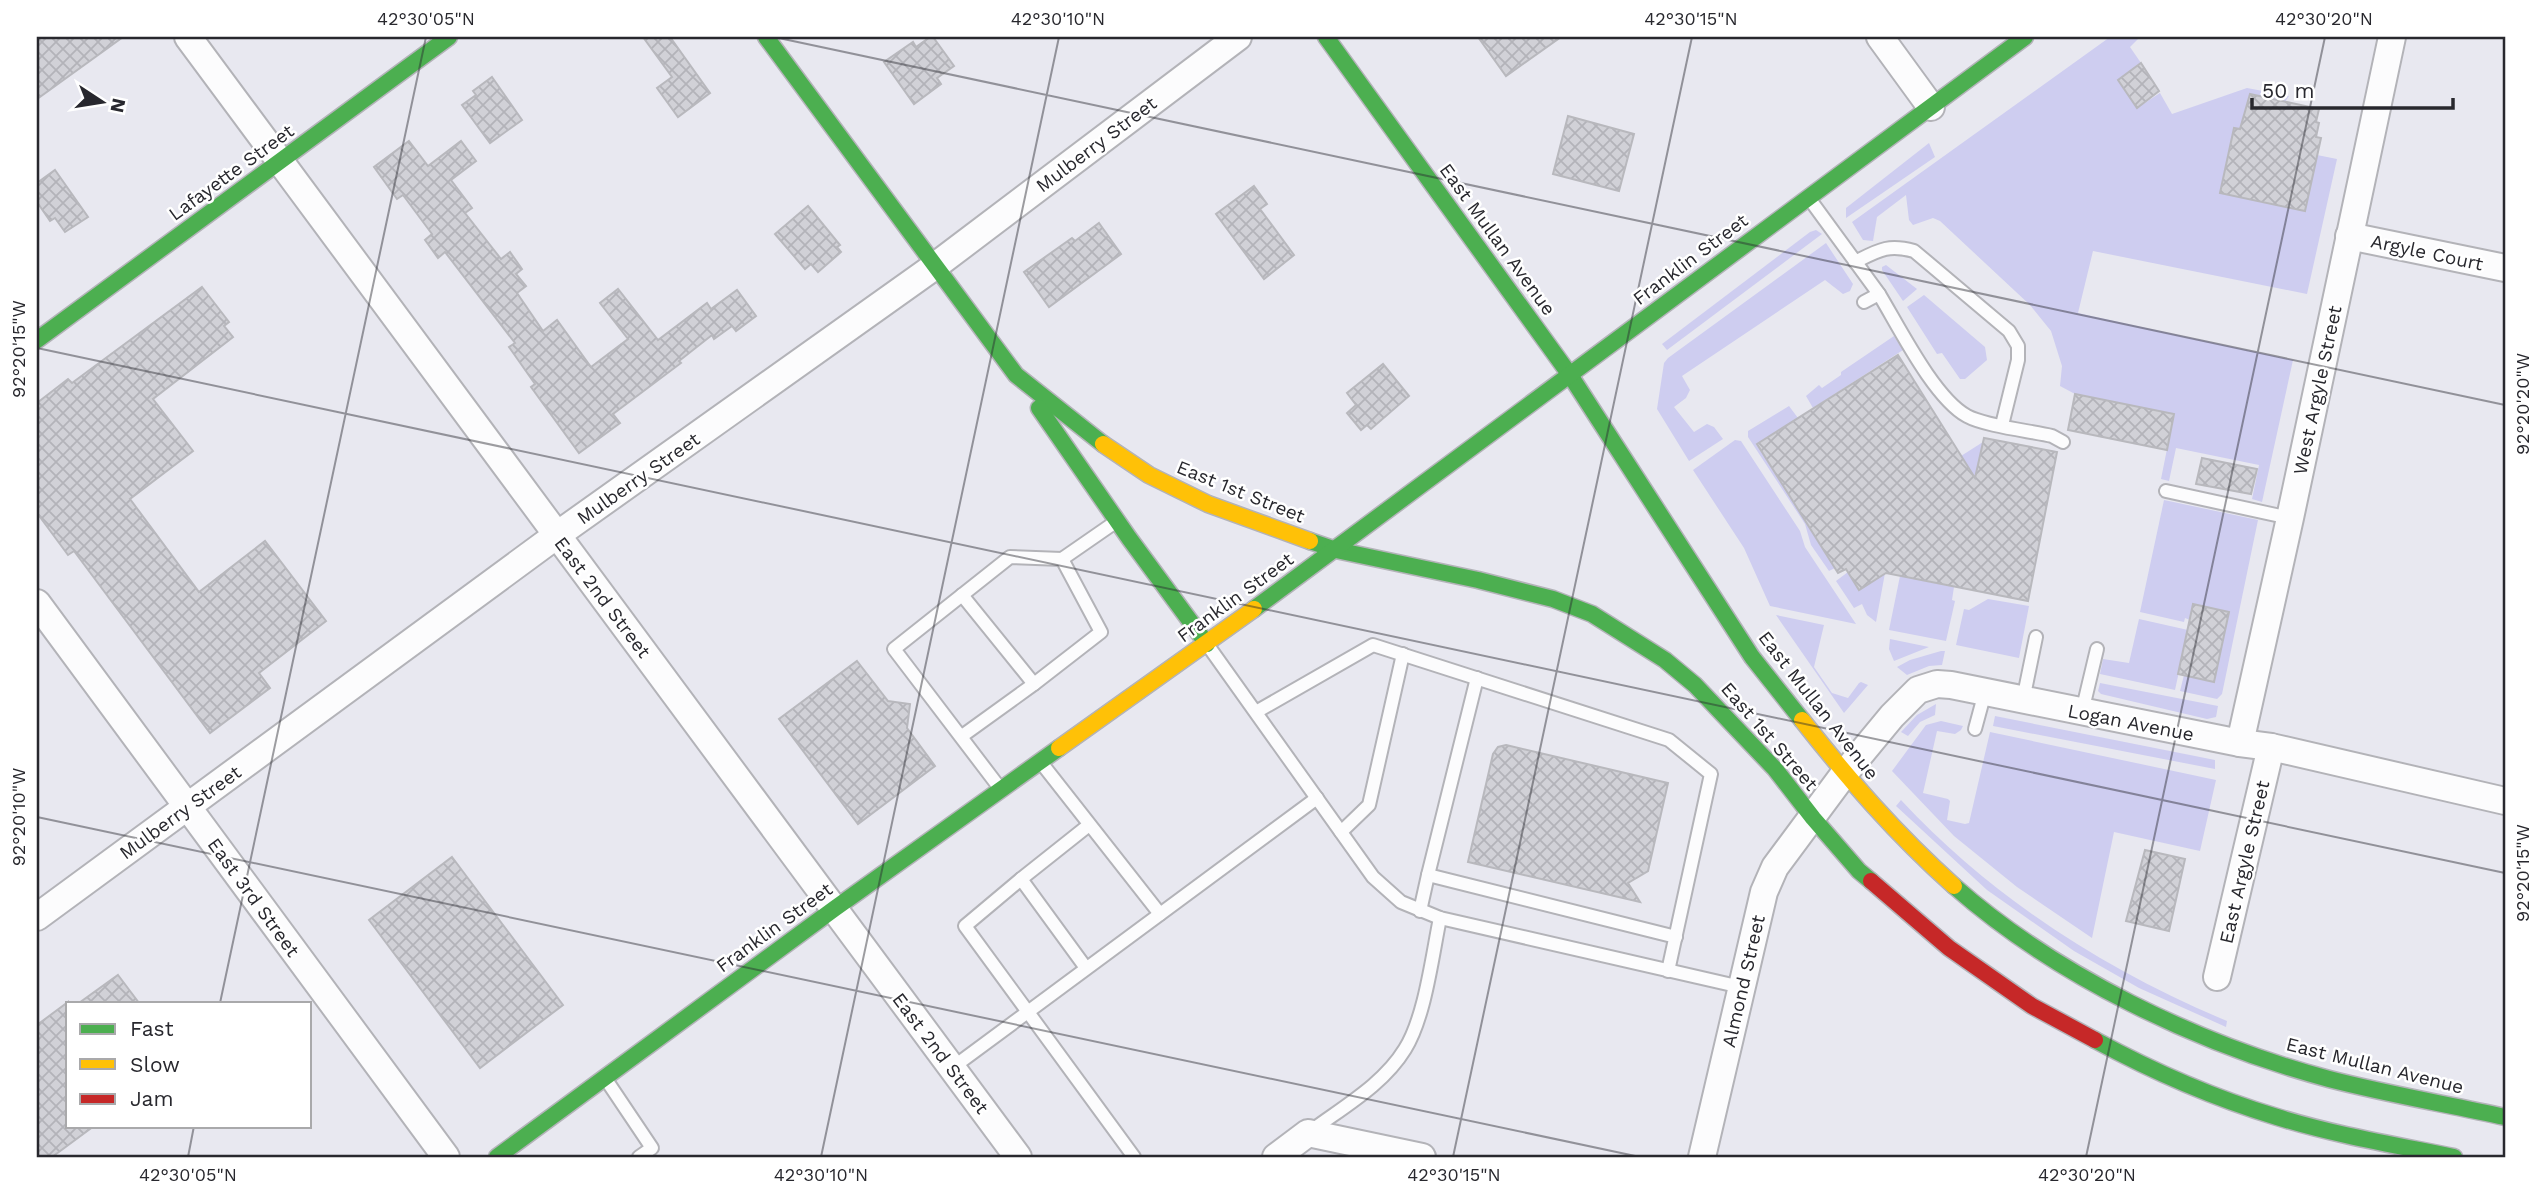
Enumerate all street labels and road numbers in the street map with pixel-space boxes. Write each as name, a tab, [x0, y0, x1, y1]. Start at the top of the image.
street label: Mulberry Street	[1031, 92, 1161, 197]
street label: Lafayette Street	[164, 119, 298, 225]
street label: East Mullan Avenue	[1435, 159, 1560, 320]
street label: Franklin Street	[1628, 209, 1752, 310]
street label: Argyle Court	[2369, 229, 2485, 276]
street label: West Argyle Street	[2288, 303, 2347, 477]
street label: Mulberry Street	[572, 427, 704, 529]
street label: East 1st Street	[1173, 455, 1308, 528]
street label: East 2nd Street	[550, 532, 656, 662]
street label: Franklin Street	[1173, 548, 1298, 647]
street label: East Mullan Avenue	[1753, 626, 1884, 784]
street label: East 1st Street	[1716, 677, 1823, 795]
street label: Logan Avenue	[2066, 699, 2196, 746]
street label: Mulberry Street	[115, 760, 246, 864]
street label: East Argyle Street	[2215, 778, 2274, 946]
street label: East 3rd Street	[203, 833, 304, 961]
street label: Franklin Street	[712, 878, 837, 977]
street label: Almond Street	[1717, 913, 1770, 1050]
street label: East 2nd Street	[888, 988, 994, 1118]
street label: East Mullan Avenue	[2284, 1032, 2466, 1099]

